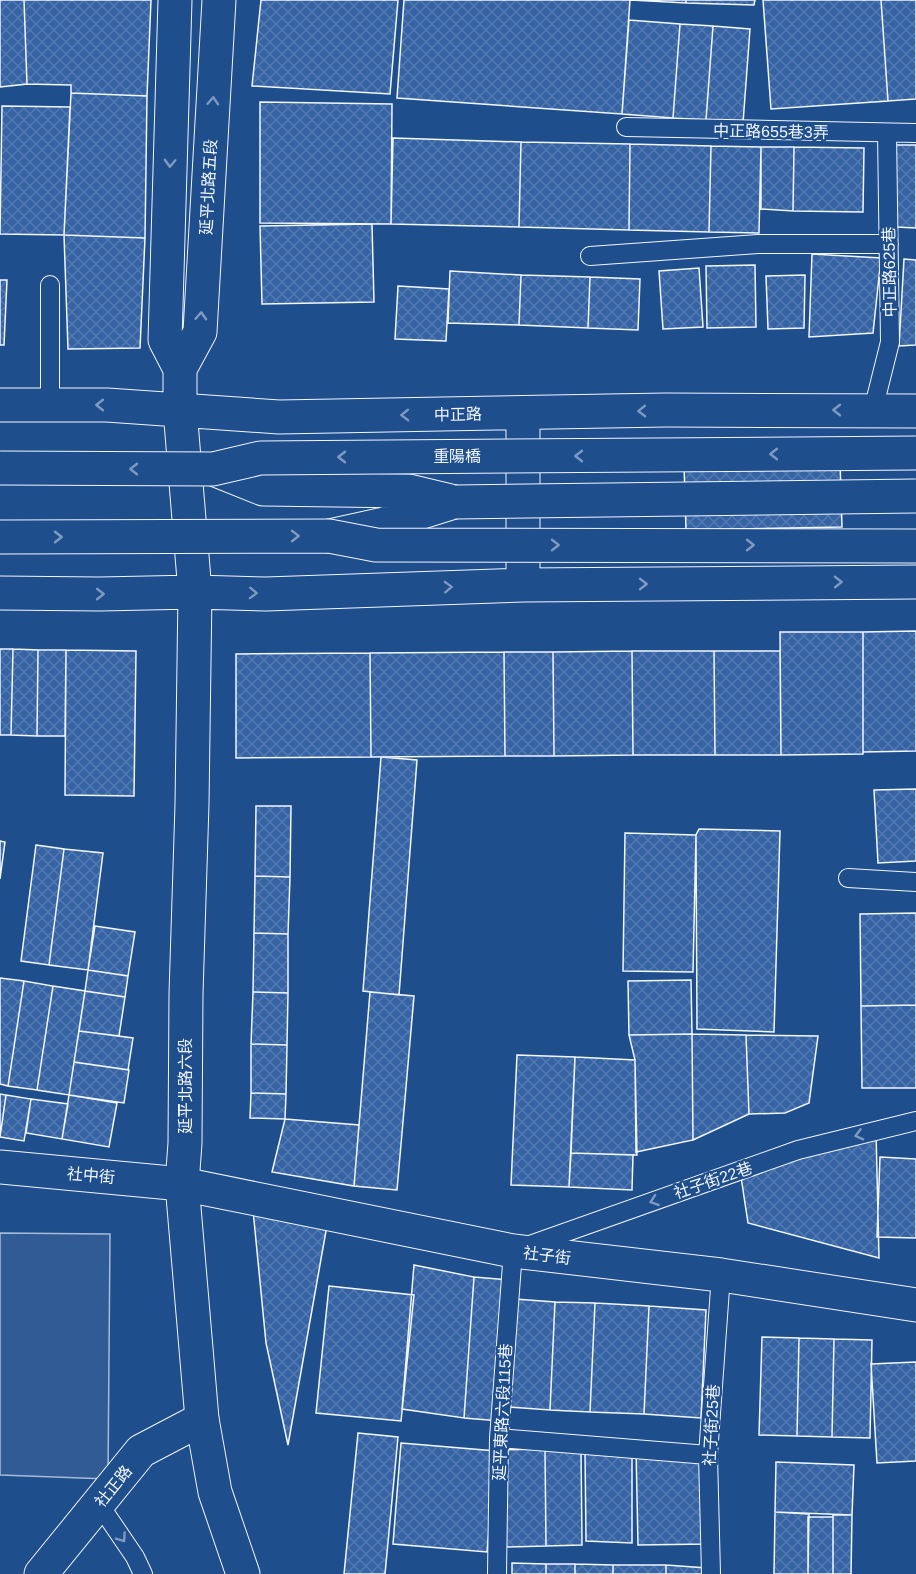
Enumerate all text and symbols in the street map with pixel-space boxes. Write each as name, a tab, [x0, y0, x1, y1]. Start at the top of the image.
one-way arrow	[207, 96, 220, 105]
street label: 中正路655巷3弄	[713, 122, 829, 141]
street label: 延平北路五段	[197, 139, 220, 235]
one-way arrow	[164, 159, 176, 168]
street label: 中正路625巷	[880, 226, 899, 317]
one-way arrow	[195, 312, 208, 321]
one-way arrow	[96, 399, 105, 411]
one-way arrow	[637, 404, 646, 417]
one-way arrow	[832, 404, 841, 416]
street label: 中正路	[434, 406, 482, 423]
one-way arrow	[400, 409, 409, 421]
street label: 重陽橋	[433, 448, 481, 465]
one-way arrow	[769, 448, 778, 460]
one-way arrow	[574, 450, 583, 462]
one-way arrow	[337, 451, 346, 463]
one-way arrow	[129, 463, 138, 475]
one-way arrow	[291, 530, 300, 542]
one-way arrow	[54, 531, 63, 543]
one-way arrow	[550, 539, 559, 551]
one-way arrow	[745, 539, 754, 551]
one-way arrow	[834, 576, 843, 588]
one-way arrow	[639, 578, 648, 590]
one-way arrow	[444, 581, 453, 594]
one-way arrow	[249, 587, 258, 600]
one-way arrow	[96, 588, 105, 600]
street label: 延平北路六段	[177, 1038, 194, 1134]
one-way arrow	[854, 1127, 864, 1140]
street label: 社子街22巷	[672, 1159, 755, 1202]
street label: 社中街	[66, 1165, 116, 1186]
one-way arrow	[649, 1193, 660, 1206]
street label: 社子街	[522, 1244, 572, 1267]
street label: 延平東路六段115巷	[490, 1343, 515, 1481]
street label: 社子街25巷	[701, 1384, 722, 1466]
street label: 社正路	[92, 1462, 135, 1510]
one-way arrow	[115, 1532, 126, 1543]

